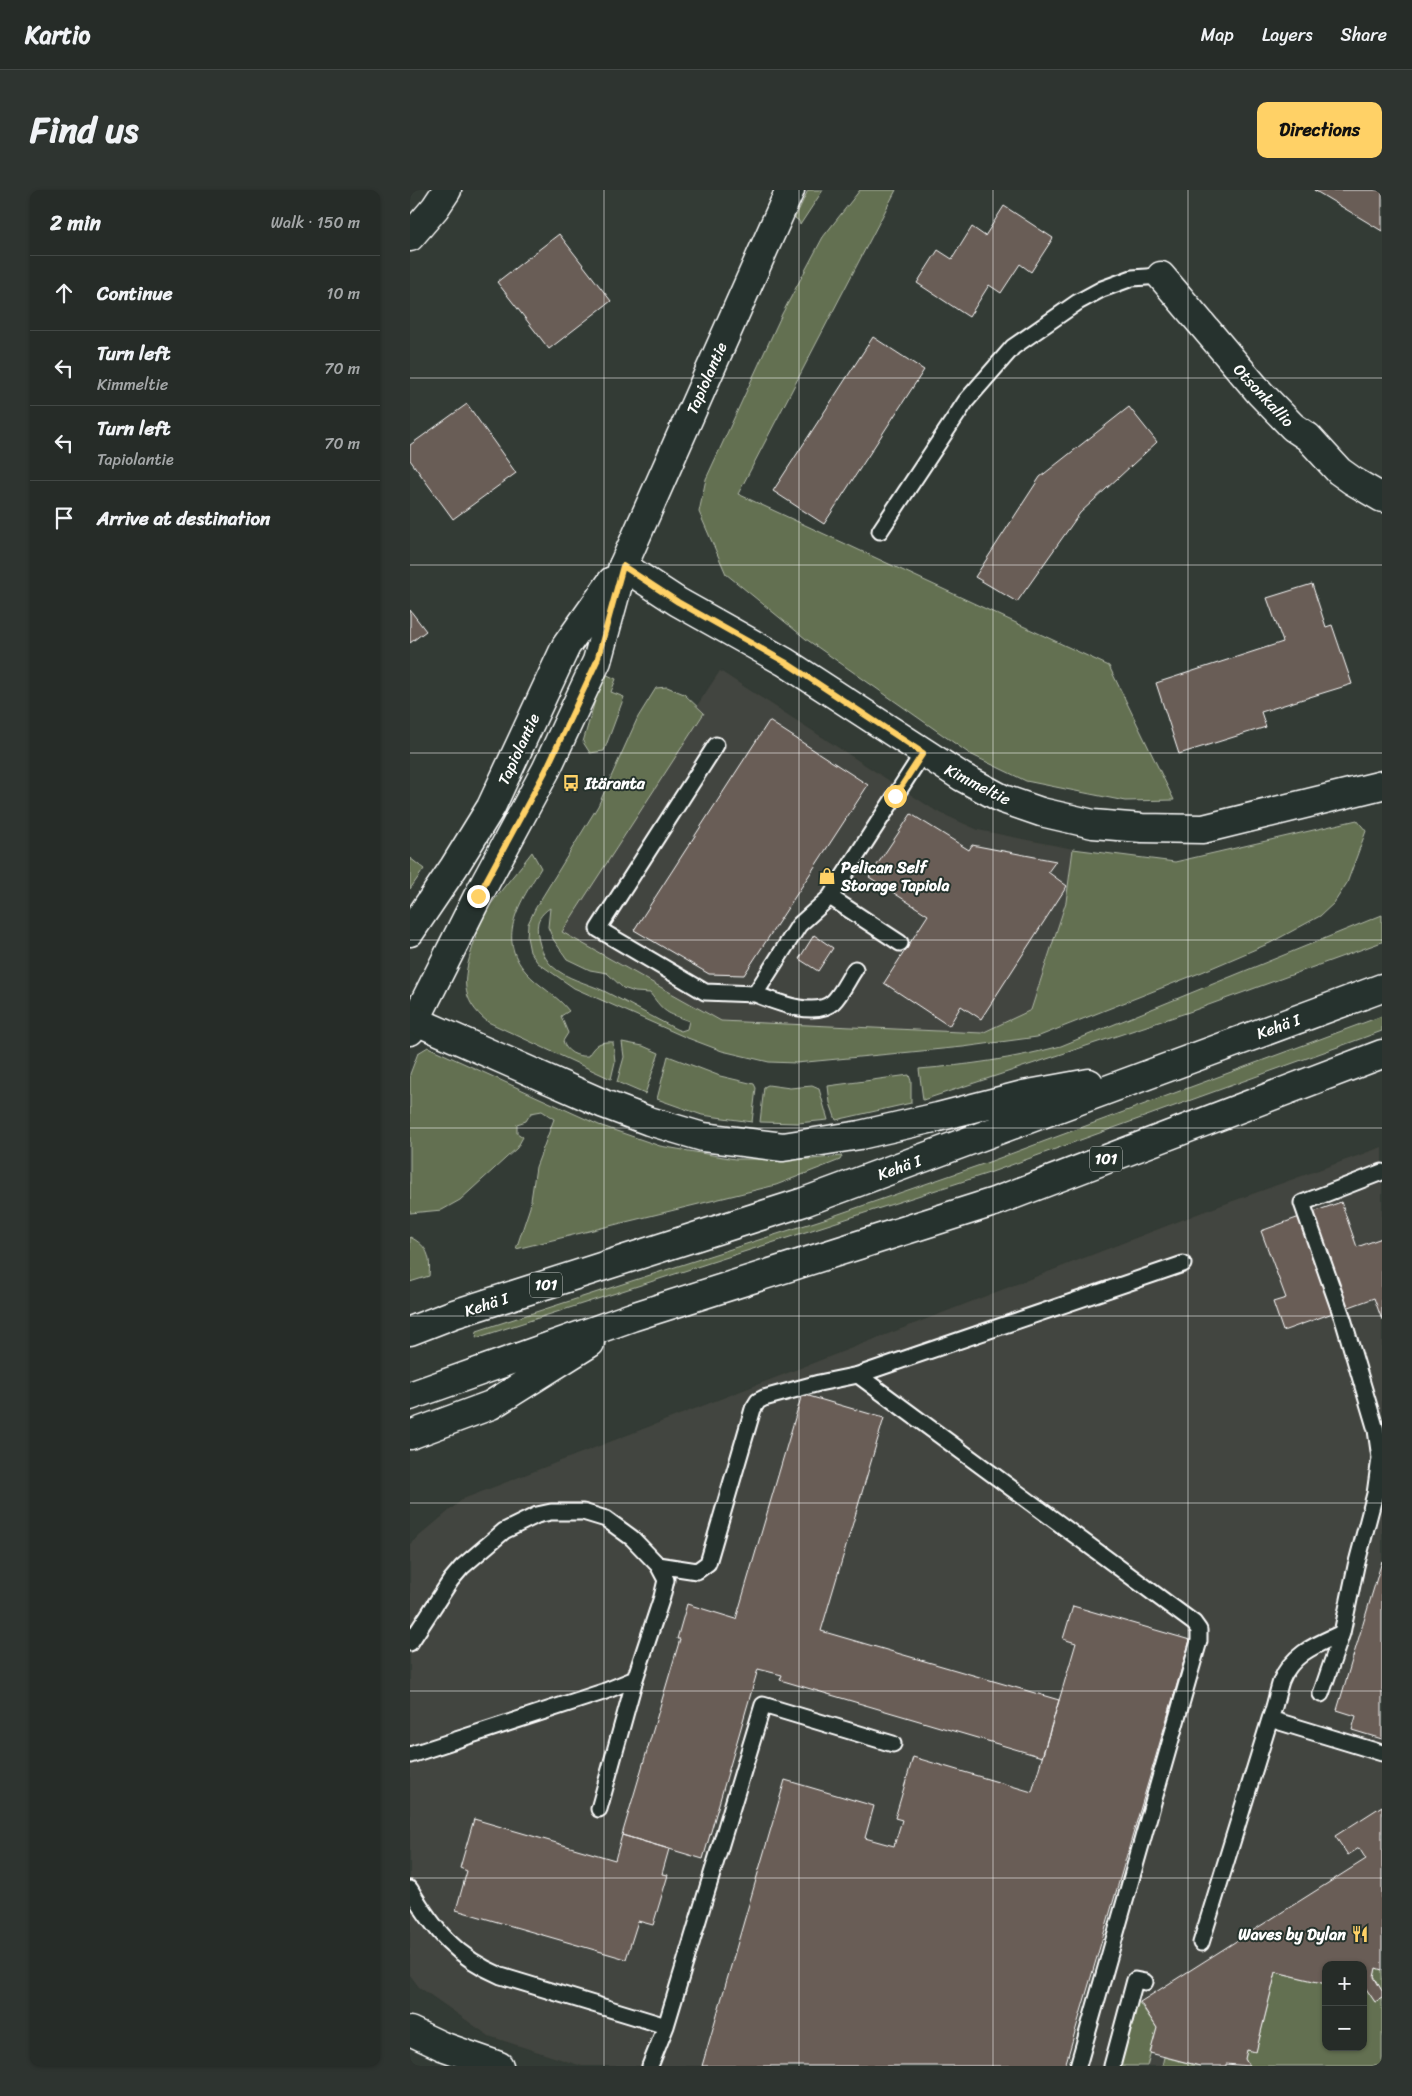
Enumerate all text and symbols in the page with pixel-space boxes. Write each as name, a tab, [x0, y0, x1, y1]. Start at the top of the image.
text: Kartio	[25, 14, 90, 56]
text: Map	[1201, 19, 1234, 51]
text: Layers	[1262, 19, 1313, 51]
text: Share	[1341, 19, 1387, 51]
text: Find us	[30, 99, 138, 161]
button: Directions	[1257, 102, 1382, 158]
text: 2 min	[50, 204, 101, 242]
text: Walk · 150 m	[271, 208, 360, 237]
text: Continue	[97, 277, 173, 310]
icon: ahead	[50, 279, 78, 307]
text: 10 m	[327, 279, 360, 308]
text: Turn left	[97, 337, 170, 370]
street label: Tapiolantie	[678, 337, 735, 419]
icon: left	[50, 354, 78, 382]
text: 70 m	[324, 354, 360, 383]
street label: Otsonkallio	[1226, 356, 1301, 434]
text: Kimmeltie	[97, 370, 168, 399]
text: Turn left	[97, 412, 170, 445]
icon: left	[50, 429, 78, 457]
text: 70 m	[324, 429, 360, 458]
text: Tapiolantie	[97, 445, 174, 474]
text: Arrive at destination	[97, 502, 270, 535]
icon: arrive	[50, 504, 78, 532]
street label: Tapiolantie	[489, 708, 548, 790]
street label: Kimmeltie	[939, 755, 1016, 814]
place label: Itäranta	[584, 769, 646, 798]
bus stop icon: Itäranta	[561, 773, 581, 793]
route start	[884, 785, 907, 808]
place label: Pelican Self Storage Tapiola	[840, 853, 950, 900]
shop icon: Pelican Self Storage Tapiola	[817, 866, 837, 886]
route end	[467, 885, 490, 908]
street label: Kehä I	[1252, 1005, 1306, 1048]
street label: Kehä I	[873, 1146, 927, 1189]
road number: 101	[1090, 1146, 1122, 1172]
road number: 101	[530, 1272, 562, 1298]
street label: Kehä I	[460, 1283, 514, 1325]
place label: Waves by Dylan	[1238, 1920, 1346, 1949]
restaurant icon: Waves by Dylan	[1350, 1924, 1370, 1944]
map controls	[1322, 1961, 1367, 2051]
button: +	[1322, 1961, 1367, 2006]
button: −	[1322, 2006, 1367, 2051]

